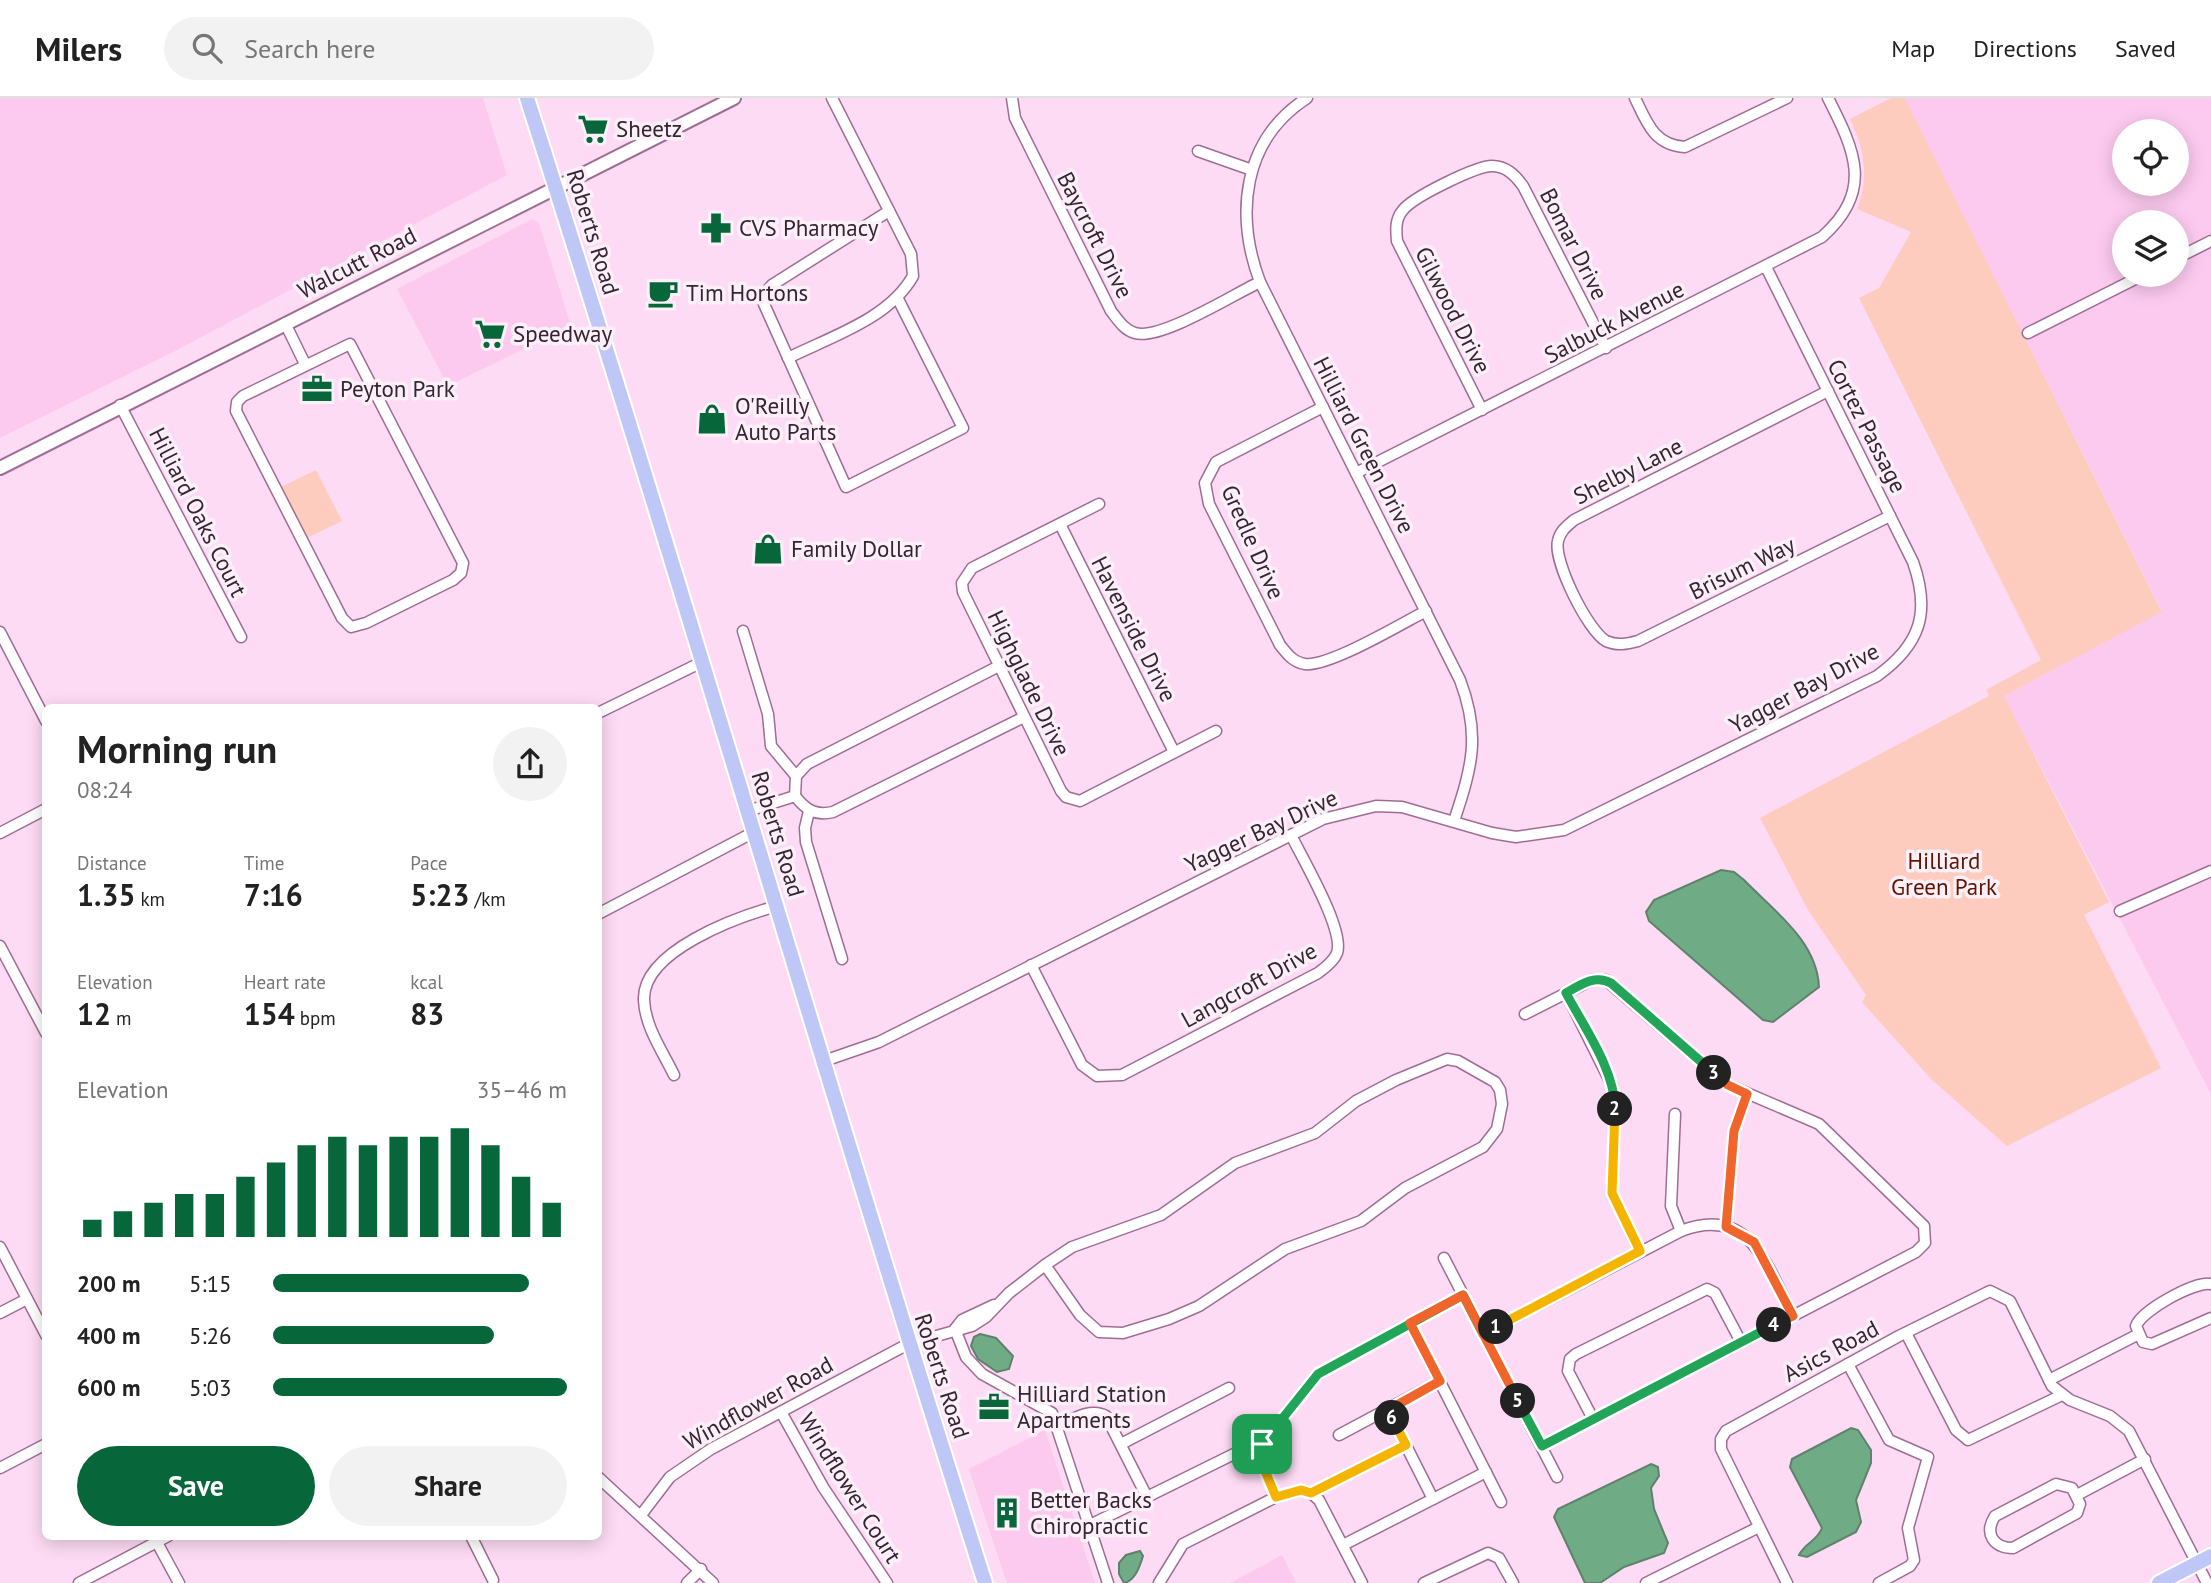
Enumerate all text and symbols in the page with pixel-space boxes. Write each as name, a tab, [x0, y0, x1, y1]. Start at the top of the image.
search box	[164, 17, 654, 80]
text: Milers	[35, 27, 122, 70]
icon: search	[188, 29, 226, 67]
text: Search here	[244, 32, 375, 65]
text: Map	[1891, 33, 1935, 64]
text: Directions	[1973, 33, 2077, 64]
text: Saved	[2115, 33, 2176, 64]
supermarket icon: Sheetz	[576, 112, 610, 146]
place label: Sheetz	[616, 114, 682, 143]
map controls	[2112, 119, 2189, 287]
button: locate	[2112, 119, 2189, 196]
street label: Roberts Road	[561, 166, 626, 298]
street label: Baycroft Drive	[1051, 167, 1140, 303]
street label: Bomar Drive	[1534, 183, 1615, 304]
button: layers	[2112, 210, 2189, 287]
pharmacy icon: CVS Pharmacy	[699, 211, 733, 245]
place label: CVS Pharmacy	[739, 213, 879, 242]
street label: Walcutt Road	[293, 220, 421, 305]
street label: Gilwood Drive	[1409, 242, 1498, 378]
street label: Salbuck Avenue	[1539, 274, 1689, 369]
cafe icon: Tim Hortons	[646, 276, 680, 310]
place label: Tim Hortons	[686, 278, 808, 307]
supermarket icon: Speedway	[473, 317, 507, 351]
place label: Speedway	[513, 319, 612, 348]
street label: Hilliard Green Drive	[1307, 352, 1421, 538]
street label: Cortez Passage	[1821, 354, 1914, 497]
office icon: Peyton Park	[300, 372, 334, 406]
place label: Peyton Park	[340, 374, 455, 403]
place label: O'Reilly Auto Parts	[735, 391, 836, 446]
shop icon: O'Reilly Auto Parts	[695, 402, 729, 436]
street label: Hilliard Oaks Court	[143, 422, 254, 602]
street label: Shelby Lane	[1568, 431, 1687, 510]
street label: Gredle Drive	[1215, 480, 1292, 603]
street label: Brisum Way	[1684, 529, 1800, 606]
shop icon: Family Dollar	[751, 532, 785, 566]
place label: Family Dollar	[791, 534, 922, 563]
street label: Havenside Drive	[1085, 551, 1184, 706]
street label: Highglade Drive	[982, 605, 1077, 760]
street label: Yagger Bay Drive	[1724, 636, 1884, 739]
text: Morning run	[77, 724, 277, 773]
button: share	[493, 727, 567, 801]
street label: Roberts Road	[746, 768, 811, 900]
text: 08:24	[77, 775, 132, 804]
street label: Yagger Bay Drive	[1180, 782, 1342, 879]
park label: Hilliard Green Park	[1891, 846, 1997, 901]
text: Distance	[77, 851, 147, 875]
text: Time	[244, 851, 284, 875]
text: Pace	[410, 851, 448, 875]
text: 1.35	[77, 875, 135, 914]
text: 7:16	[244, 875, 303, 914]
text: 5:23	[410, 875, 469, 914]
text: km	[135, 887, 165, 911]
text: /km	[469, 887, 506, 911]
street label: Langcroft Drive	[1176, 935, 1322, 1034]
text: Elevation	[77, 970, 153, 994]
text: Heart rate	[244, 970, 326, 994]
text: kcal	[410, 970, 443, 994]
text: 12	[77, 994, 111, 1033]
text: 154	[244, 994, 295, 1033]
text: 83	[410, 994, 444, 1033]
text: m	[111, 1006, 132, 1030]
text: bpm	[295, 1006, 336, 1030]
pin: 3	[1696, 1056, 1732, 1090]
text: 3	[1708, 1060, 1719, 1084]
text: Elevation	[77, 1075, 169, 1104]
text: 35–46 m	[477, 1075, 567, 1104]
pin: 2	[1598, 1091, 1632, 1126]
text: 2	[1609, 1096, 1620, 1120]
text: 200 m	[77, 1269, 140, 1298]
text: 5:15	[189, 1269, 232, 1298]
pin: 4	[1756, 1308, 1792, 1342]
street label: Roberts Road	[909, 1310, 976, 1442]
pin: 1	[1478, 1310, 1514, 1344]
text: 4	[1768, 1312, 1779, 1336]
street label: Asics Road	[1778, 1313, 1884, 1388]
text: 1	[1490, 1314, 1501, 1338]
text: 400 m	[77, 1321, 140, 1350]
text: 5:26	[189, 1321, 232, 1350]
street label: Windflower Road	[678, 1349, 838, 1456]
text: 600 m	[77, 1373, 140, 1402]
text: 5:03	[189, 1373, 232, 1402]
place label: Hilliard Station Apartments	[1017, 1379, 1166, 1434]
pin: 5	[1500, 1384, 1536, 1418]
text: 5	[1512, 1388, 1523, 1412]
office icon: Hilliard Station Apartments	[977, 1390, 1011, 1424]
pin: 6	[1374, 1400, 1410, 1436]
text: 6	[1386, 1405, 1397, 1429]
street label: Windflower Court	[793, 1407, 908, 1568]
pin	[1232, 1414, 1292, 1474]
icon: arrive	[1243, 1425, 1281, 1463]
button: Save	[77, 1446, 315, 1526]
button: Share	[329, 1446, 567, 1526]
place label: Better Backs Chiropractic	[1030, 1485, 1152, 1540]
building icon: Better Backs Chiropractic	[990, 1496, 1024, 1530]

